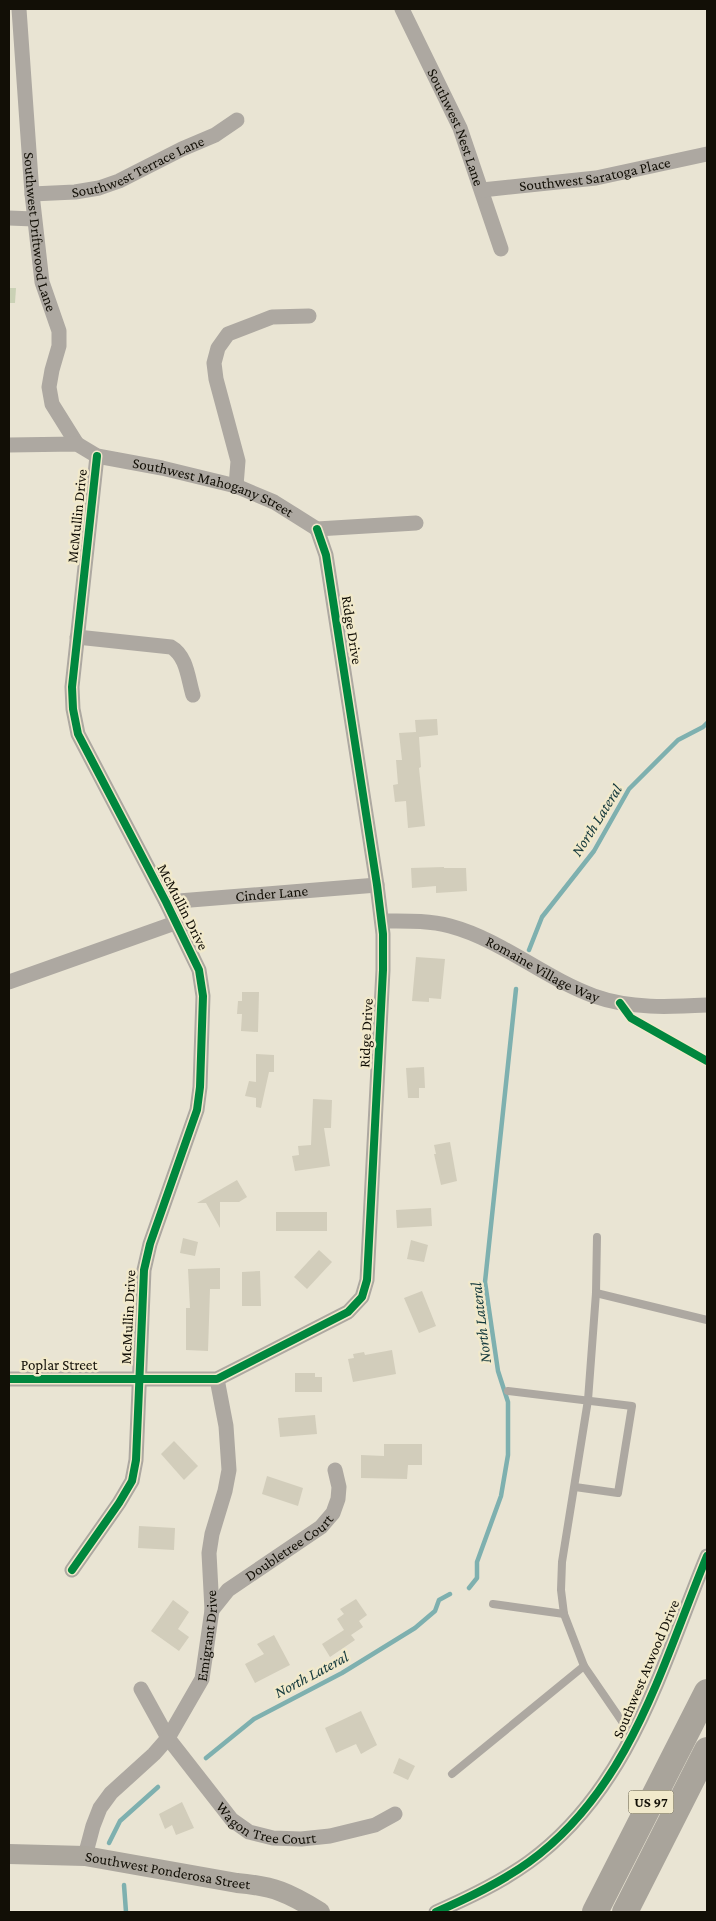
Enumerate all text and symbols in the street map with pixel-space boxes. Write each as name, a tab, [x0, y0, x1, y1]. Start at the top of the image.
street label: Southwest Nest Lane	[424, 66, 487, 188]
street label: Southwest Terrace Lane	[70, 132, 207, 200]
street label: Southwest Driftwood Lane	[21, 152, 60, 314]
street label: Southwest Saratoga Place	[518, 154, 672, 194]
street label: Southwest Mahogany Street	[131, 455, 297, 521]
street label: McMullin Drive	[64, 468, 90, 564]
street label: Ridge Drive	[338, 595, 365, 666]
water label: North Lateral	[568, 780, 626, 859]
street label: McMullin Drive	[154, 861, 212, 953]
street label: Cinder Lane	[235, 883, 309, 904]
street label: Romaine Village Way	[483, 933, 602, 1006]
street label: Ridge Drive	[356, 998, 377, 1068]
street label: McMullin Drive	[118, 1269, 138, 1365]
water label: North Lateral	[467, 1281, 494, 1364]
street label: Poplar Street	[21, 1357, 98, 1374]
street label: Doubletree Court	[242, 1510, 337, 1584]
street label: Emigrant Drive	[194, 1589, 220, 1682]
street label: Southwest Atwood Drive	[610, 1597, 683, 1741]
water label: North Lateral	[271, 1647, 352, 1701]
road number: US 97	[628, 1790, 674, 1814]
street label: Wagon Tree Court	[213, 1799, 318, 1847]
street label: Southwest Ponderosa Street	[84, 1848, 252, 1892]

